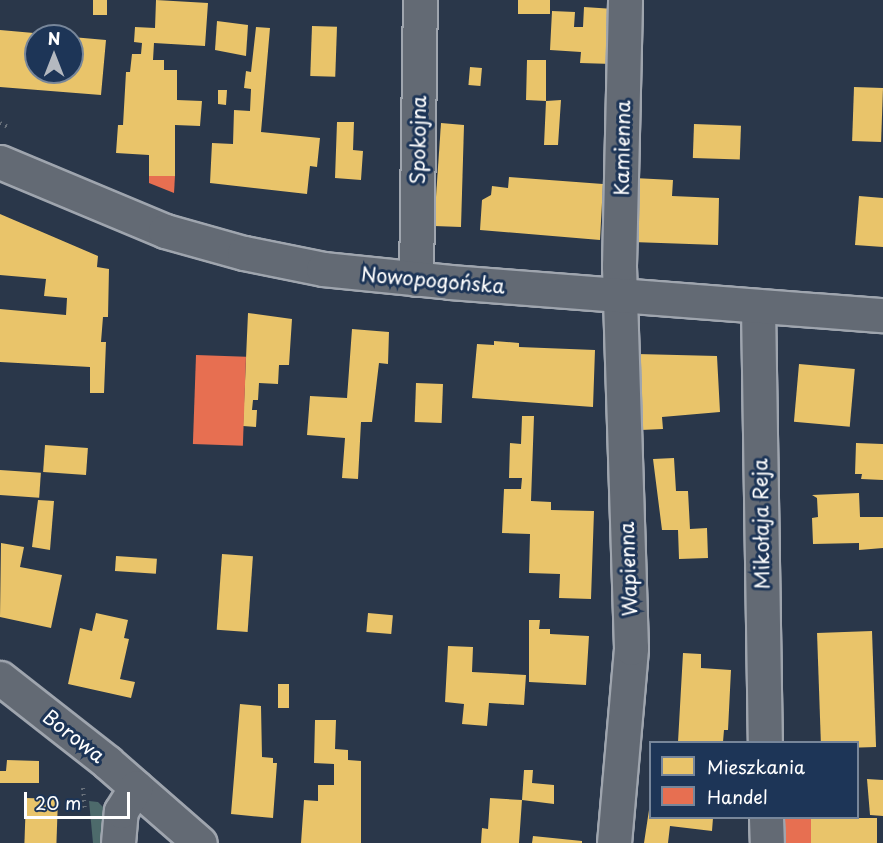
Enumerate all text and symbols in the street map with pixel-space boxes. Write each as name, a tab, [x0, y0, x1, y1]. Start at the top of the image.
north arrow	[24, 24, 84, 84]
text: N	[48, 26, 60, 50]
street label: Spokojna	[405, 95, 431, 185]
street label: Kamienna	[609, 100, 635, 196]
street label: Nowopogońska	[360, 262, 506, 298]
street label: Mikołaja Reja	[748, 458, 774, 590]
street label: Wapienna	[614, 521, 642, 617]
street label: Borowa	[38, 704, 110, 768]
legend	[649, 741, 859, 819]
text: Mieszkania	[707, 753, 805, 780]
scale bar	[27, 780, 134, 818]
text: Handel	[707, 783, 768, 810]
text: 20 m	[35, 789, 81, 816]

